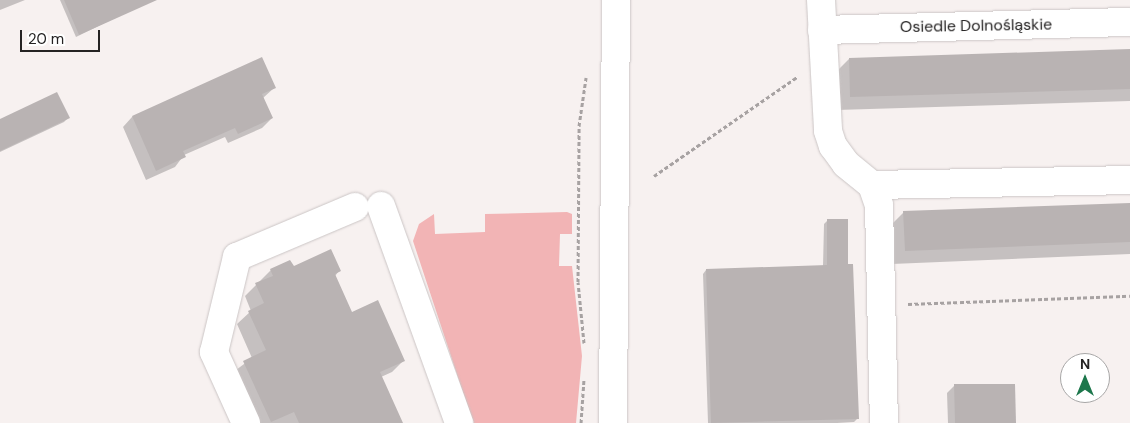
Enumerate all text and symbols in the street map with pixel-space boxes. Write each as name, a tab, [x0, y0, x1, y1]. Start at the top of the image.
street label: Osiedle Dolnośląskie	[900, 15, 1052, 37]
scale bar	[22, 20, 102, 52]
text: 20 m	[28, 29, 64, 49]
north arrow	[1060, 353, 1110, 403]
text: N	[1080, 355, 1090, 373]

